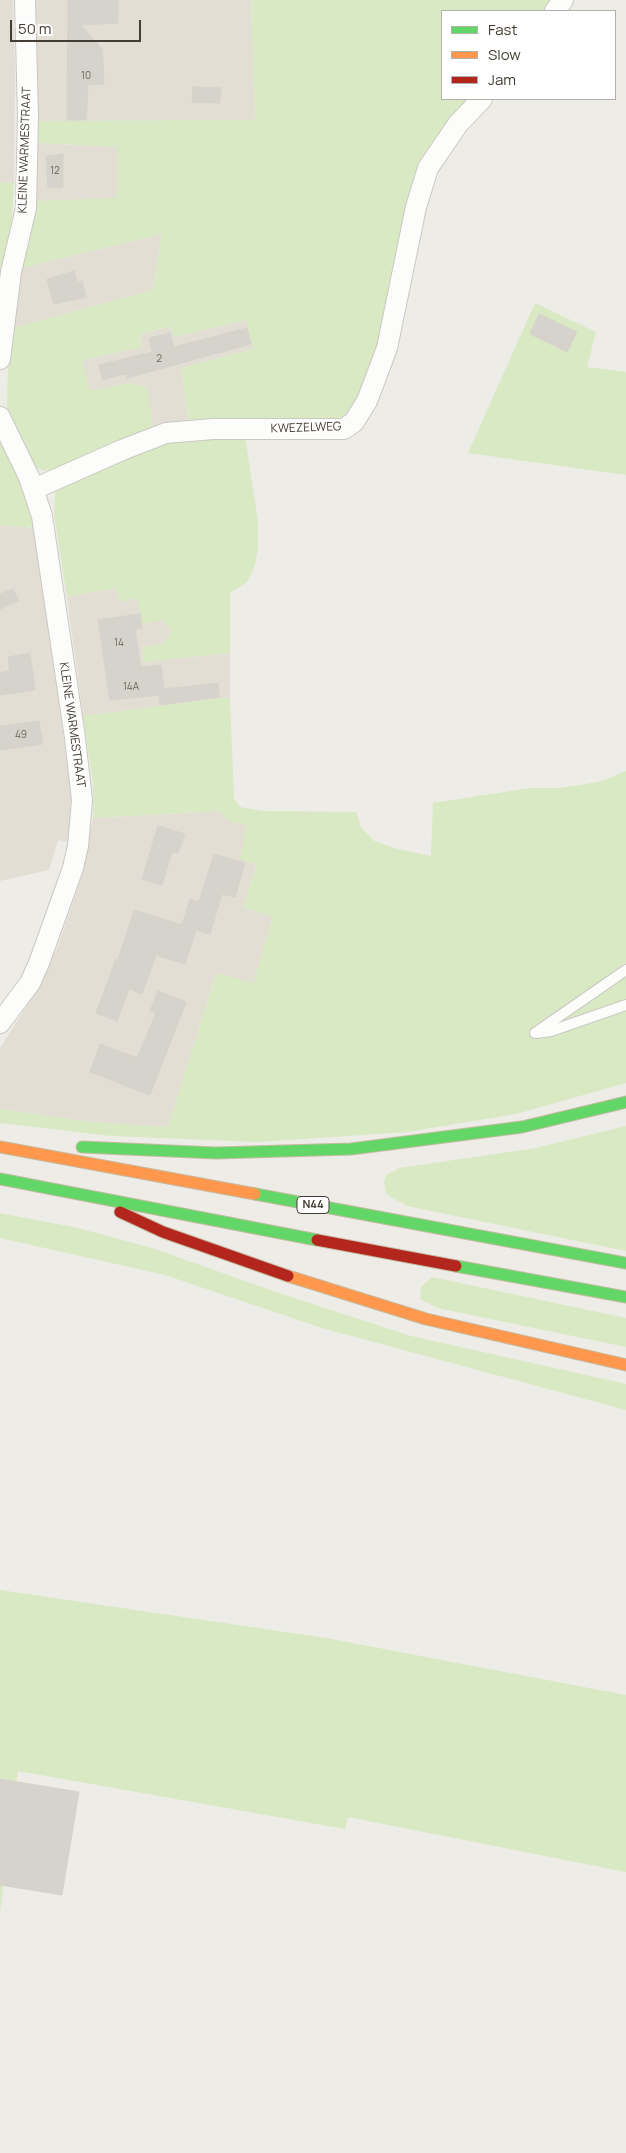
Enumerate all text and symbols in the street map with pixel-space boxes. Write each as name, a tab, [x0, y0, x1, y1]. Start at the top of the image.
scale bar	[12, 10, 144, 42]
legend	[441, 10, 616, 100]
text: 50 m	[18, 18, 52, 39]
text: Fast	[488, 19, 517, 40]
text: Slow	[488, 44, 521, 65]
text: Jam	[488, 69, 516, 90]
house number: 10	[81, 70, 91, 82]
street label: KLEINE WARMESTRAAT	[16, 86, 34, 214]
house number: 12	[50, 165, 60, 177]
house number: 2	[156, 353, 162, 365]
street label: KWEZELWEG	[270, 420, 342, 436]
house number: 14	[114, 637, 124, 649]
street label: KLEINE WARMESTRAAT	[56, 661, 88, 789]
house number: 14A	[123, 681, 139, 693]
house number: 49	[15, 729, 27, 741]
road number: N44	[297, 1196, 329, 1214]

